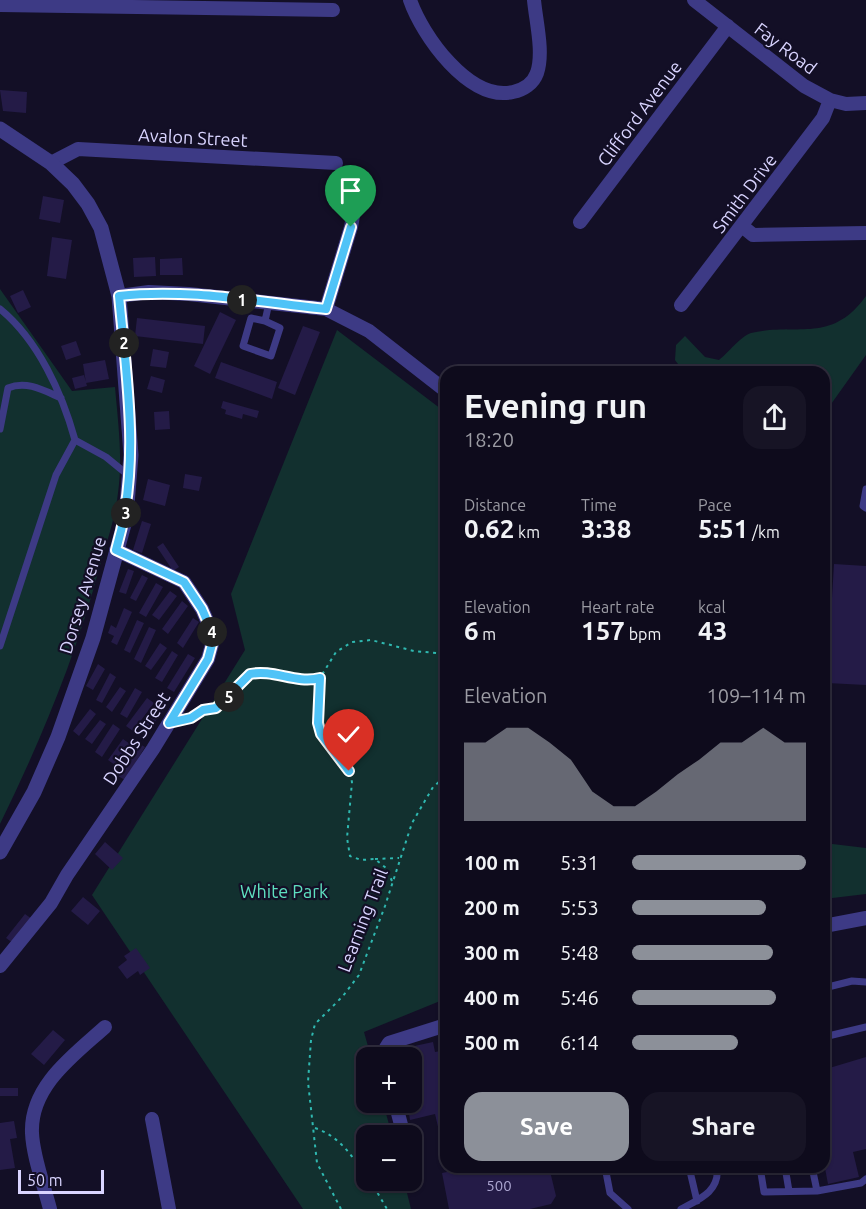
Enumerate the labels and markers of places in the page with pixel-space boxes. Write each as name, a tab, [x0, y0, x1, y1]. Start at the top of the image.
pin	[325, 165, 376, 227]
pin: 1	[227, 285, 257, 315]
pin: 2	[109, 328, 139, 358]
pin: 3	[111, 498, 141, 528]
pin: 4	[197, 617, 227, 647]
pin: 5	[214, 682, 244, 712]
pin	[323, 709, 374, 771]

